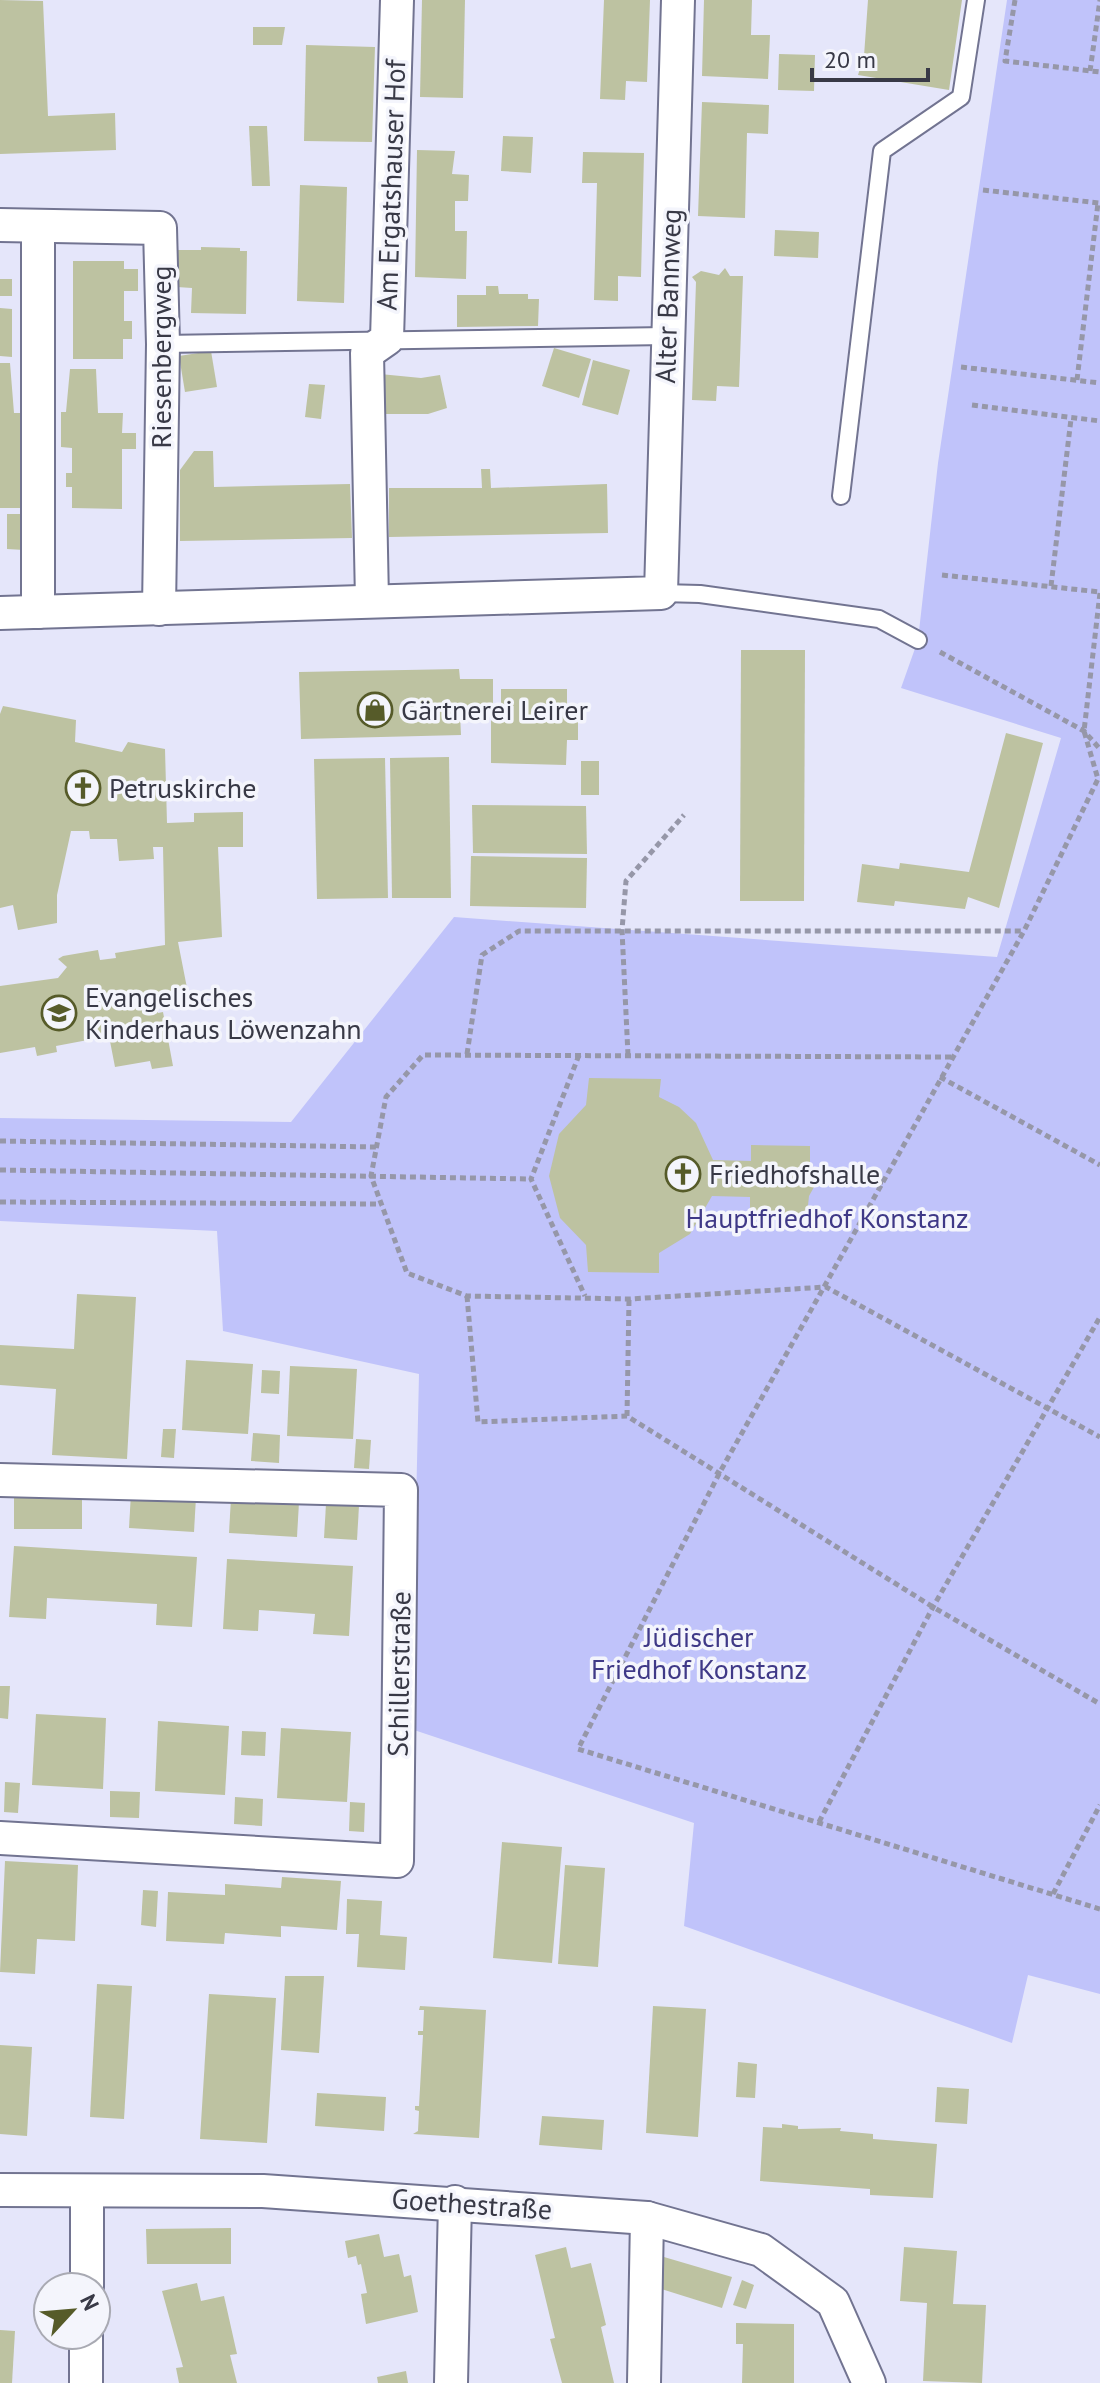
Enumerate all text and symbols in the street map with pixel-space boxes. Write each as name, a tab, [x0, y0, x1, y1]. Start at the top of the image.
scale bar	[812, 32, 928, 82]
text: 20 m	[824, 44, 876, 75]
street label: Am Ergatshauser Hof	[368, 58, 413, 311]
street label: Alter Bannweg	[646, 208, 689, 384]
street label: Riesenbergweg	[142, 266, 179, 448]
shop icon: Gärtnerei Leirer	[356, 691, 394, 729]
place label: Gärtnerei Leirer	[401, 691, 588, 728]
church icon: Petruskirche	[64, 769, 102, 807]
place label: Petruskirche	[109, 769, 256, 806]
place label: Evangelisches Kinderhaus Löwenzahn	[85, 978, 362, 1047]
school or university icon: Evangelisches Kinderhaus Löwenzahn	[40, 994, 78, 1032]
church icon: Friedhofshalle	[664, 1155, 702, 1193]
place label: Friedhofshalle	[709, 1155, 880, 1192]
park label: Hauptfriedhof Konstanz	[685, 1199, 969, 1236]
street label: Schillerstraße	[379, 1591, 418, 1757]
park label: Jüdischer Friedhof Konstanz	[591, 1618, 807, 1687]
street label: Goethestraße	[390, 2179, 554, 2228]
north arrow	[32, 2271, 112, 2351]
text: N	[74, 2290, 106, 2315]

